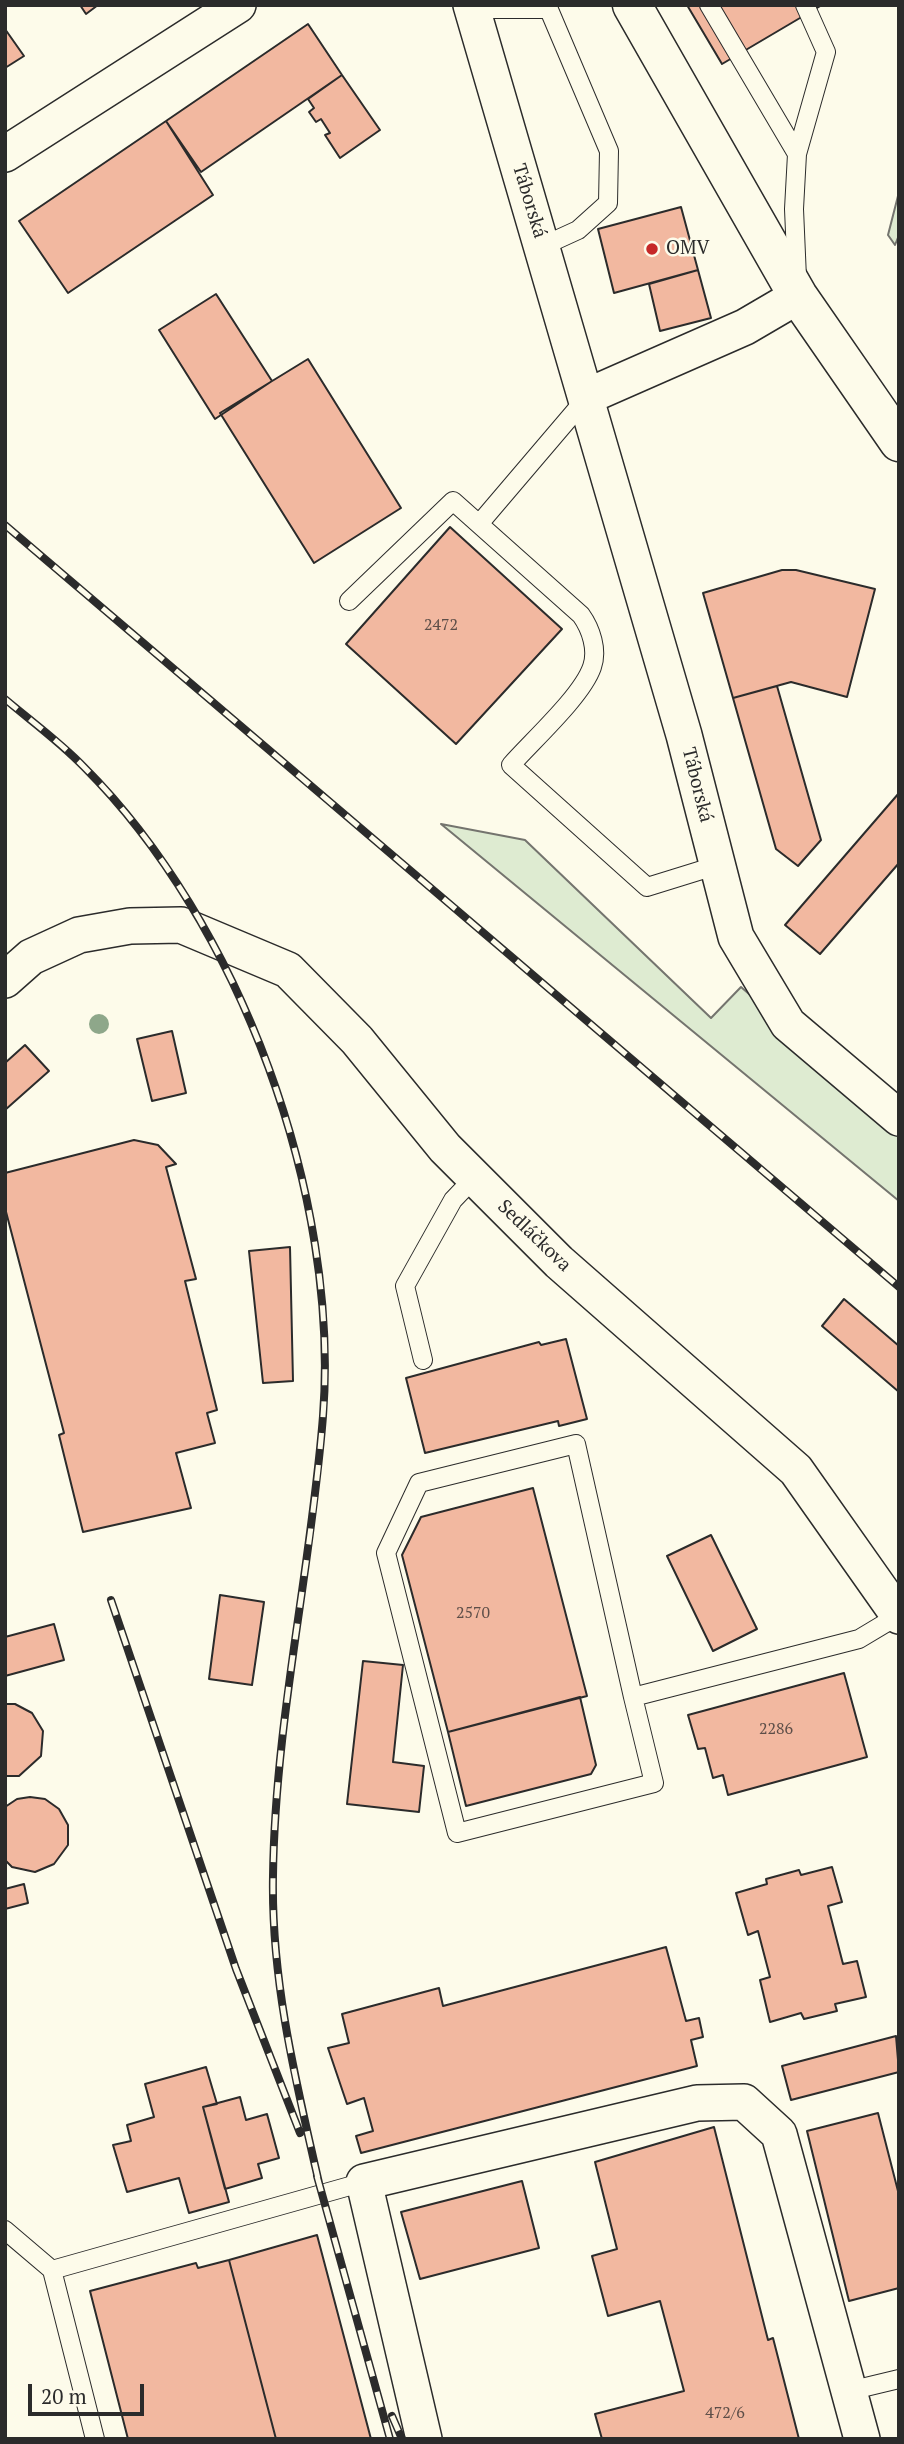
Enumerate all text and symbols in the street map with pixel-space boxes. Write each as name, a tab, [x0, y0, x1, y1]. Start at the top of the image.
street label: Táborská	[507, 161, 551, 241]
place label: OMV	[666, 238, 710, 260]
marker: OMV	[644, 241, 660, 257]
house number: 2472	[424, 615, 458, 635]
street label: Táborská	[677, 745, 717, 825]
street label: Sedláčkova	[492, 1195, 576, 1277]
house number: 2570	[456, 1603, 490, 1623]
house number: 2286	[759, 1719, 793, 1739]
scale bar	[32, 2370, 147, 2414]
text: 20 m	[41, 2382, 87, 2410]
house number: 472/6	[705, 2403, 745, 2423]

